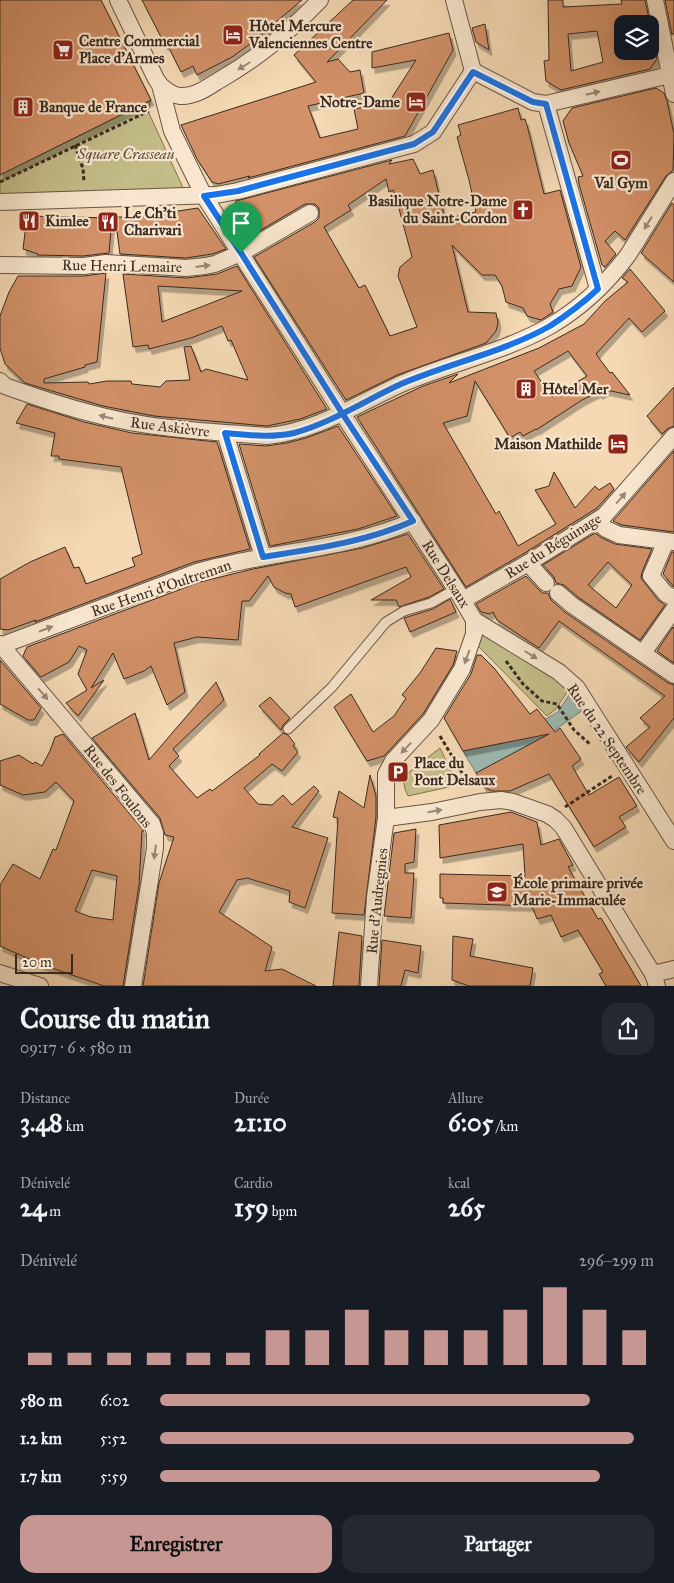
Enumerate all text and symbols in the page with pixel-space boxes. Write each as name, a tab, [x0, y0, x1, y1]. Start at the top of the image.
map controls	[614, 15, 659, 60]
button: layers	[614, 15, 659, 60]
place label: Hôtel Mercure Valenciennes Centre	[248, 17, 373, 52]
hotel icon: Hôtel Mercure Valenciennes Centre	[221, 23, 245, 47]
place label: Centre Commercial Place d'Armes	[79, 32, 200, 67]
supermarket icon: Centre Commercial Place d'Armes	[51, 38, 75, 62]
one-way arrow	[237, 61, 250, 71]
one-way arrow	[586, 89, 601, 97]
hotel icon: Notre-Dame	[404, 90, 428, 114]
place label: Notre-Dame	[320, 93, 401, 111]
building icon: Banque de France	[11, 95, 35, 119]
place label: Banque de France	[39, 98, 148, 117]
park label: Square Crasseau	[76, 145, 175, 163]
sports icon: Val Gym	[609, 148, 633, 172]
place label: Val Gym	[593, 174, 648, 193]
place label: Basilique Notre-Dame du Saint-Cordon	[368, 192, 508, 227]
church icon: Basilique Notre-Dame du Saint-Cordon	[511, 198, 535, 222]
pin	[220, 202, 262, 253]
place label: Le Ch'ti Charivari	[124, 204, 183, 239]
restaurant icon: Kimlee	[17, 209, 41, 233]
icon: arrive	[227, 209, 255, 237]
restaurant icon: Le Ch'ti Charivari	[96, 210, 120, 234]
place label: Kimlee	[45, 212, 90, 230]
one-way arrow	[644, 216, 653, 229]
street label: Rue Henri Lemaire	[62, 256, 182, 276]
one-way arrow	[195, 262, 211, 270]
building icon: Hôtel Mer	[514, 377, 538, 401]
place label: Hôtel Mer	[542, 380, 609, 398]
one-way arrow	[99, 413, 114, 421]
street label: Rue Askièvre	[129, 413, 211, 441]
hotel icon: Maison Mathilde	[606, 432, 630, 456]
place label: Maison Mathilde	[494, 435, 603, 453]
one-way arrow	[615, 491, 626, 504]
street label: Rue du Béguinage	[502, 509, 604, 583]
street label: Rue Delsaux	[418, 537, 474, 611]
street label: Rue Henri d'Oultreman	[89, 556, 233, 620]
one-way arrow	[38, 624, 53, 632]
one-way arrow	[462, 649, 470, 664]
one-way arrow	[524, 650, 537, 660]
street label: Rue du 22 Septembre	[563, 680, 651, 798]
one-way arrow	[37, 688, 49, 700]
street label: Rue des Foulons	[80, 741, 156, 831]
one-way arrow	[400, 742, 412, 754]
place label: Place du Pont Delsaux	[414, 754, 495, 789]
parking icon: Place du Pont Delsaux	[386, 760, 410, 784]
one-way arrow	[427, 807, 443, 815]
one-way arrow	[150, 844, 158, 860]
street label: Rue d'Audregnies	[362, 847, 392, 955]
place label: École primaire privée Marie-Immaculée	[513, 873, 644, 909]
school or university icon: École primaire privée Marie-Immaculée	[485, 880, 509, 904]
scale bar	[15, 951, 72, 974]
text: 20 m	[22, 954, 52, 971]
text: Course du matin	[20, 1001, 210, 1036]
button: share	[602, 1003, 654, 1055]
text: 09:17 · 6 × 580 m	[20, 1038, 132, 1057]
text: Distance	[20, 1090, 70, 1107]
text: Durée	[234, 1090, 269, 1107]
text: Allure	[448, 1090, 483, 1107]
text: 3.48	[20, 1107, 63, 1138]
text: 21:10	[234, 1107, 287, 1138]
text: 6:05	[448, 1107, 493, 1138]
text: km	[63, 1118, 84, 1135]
text: /km	[493, 1118, 518, 1135]
text: Dénivelé	[20, 1175, 70, 1192]
text: Cardio	[234, 1175, 273, 1192]
text: kcal	[448, 1175, 470, 1192]
text: 24	[20, 1192, 46, 1223]
text: 159	[234, 1192, 269, 1223]
text: 265	[448, 1192, 485, 1223]
text: m	[46, 1203, 61, 1220]
text: bpm	[269, 1203, 297, 1220]
text: Dénivelé	[20, 1251, 77, 1270]
text: 296–299 m	[579, 1251, 654, 1270]
text: 580 m	[20, 1391, 62, 1410]
text: 6:02	[100, 1391, 129, 1410]
text: 1.2 km	[20, 1429, 62, 1448]
text: 5:52	[100, 1429, 127, 1448]
text: 1.7 km	[20, 1467, 62, 1486]
text: 5:59	[100, 1467, 128, 1486]
button: Enregistrer	[20, 1515, 332, 1573]
button: Partager	[342, 1515, 654, 1573]

